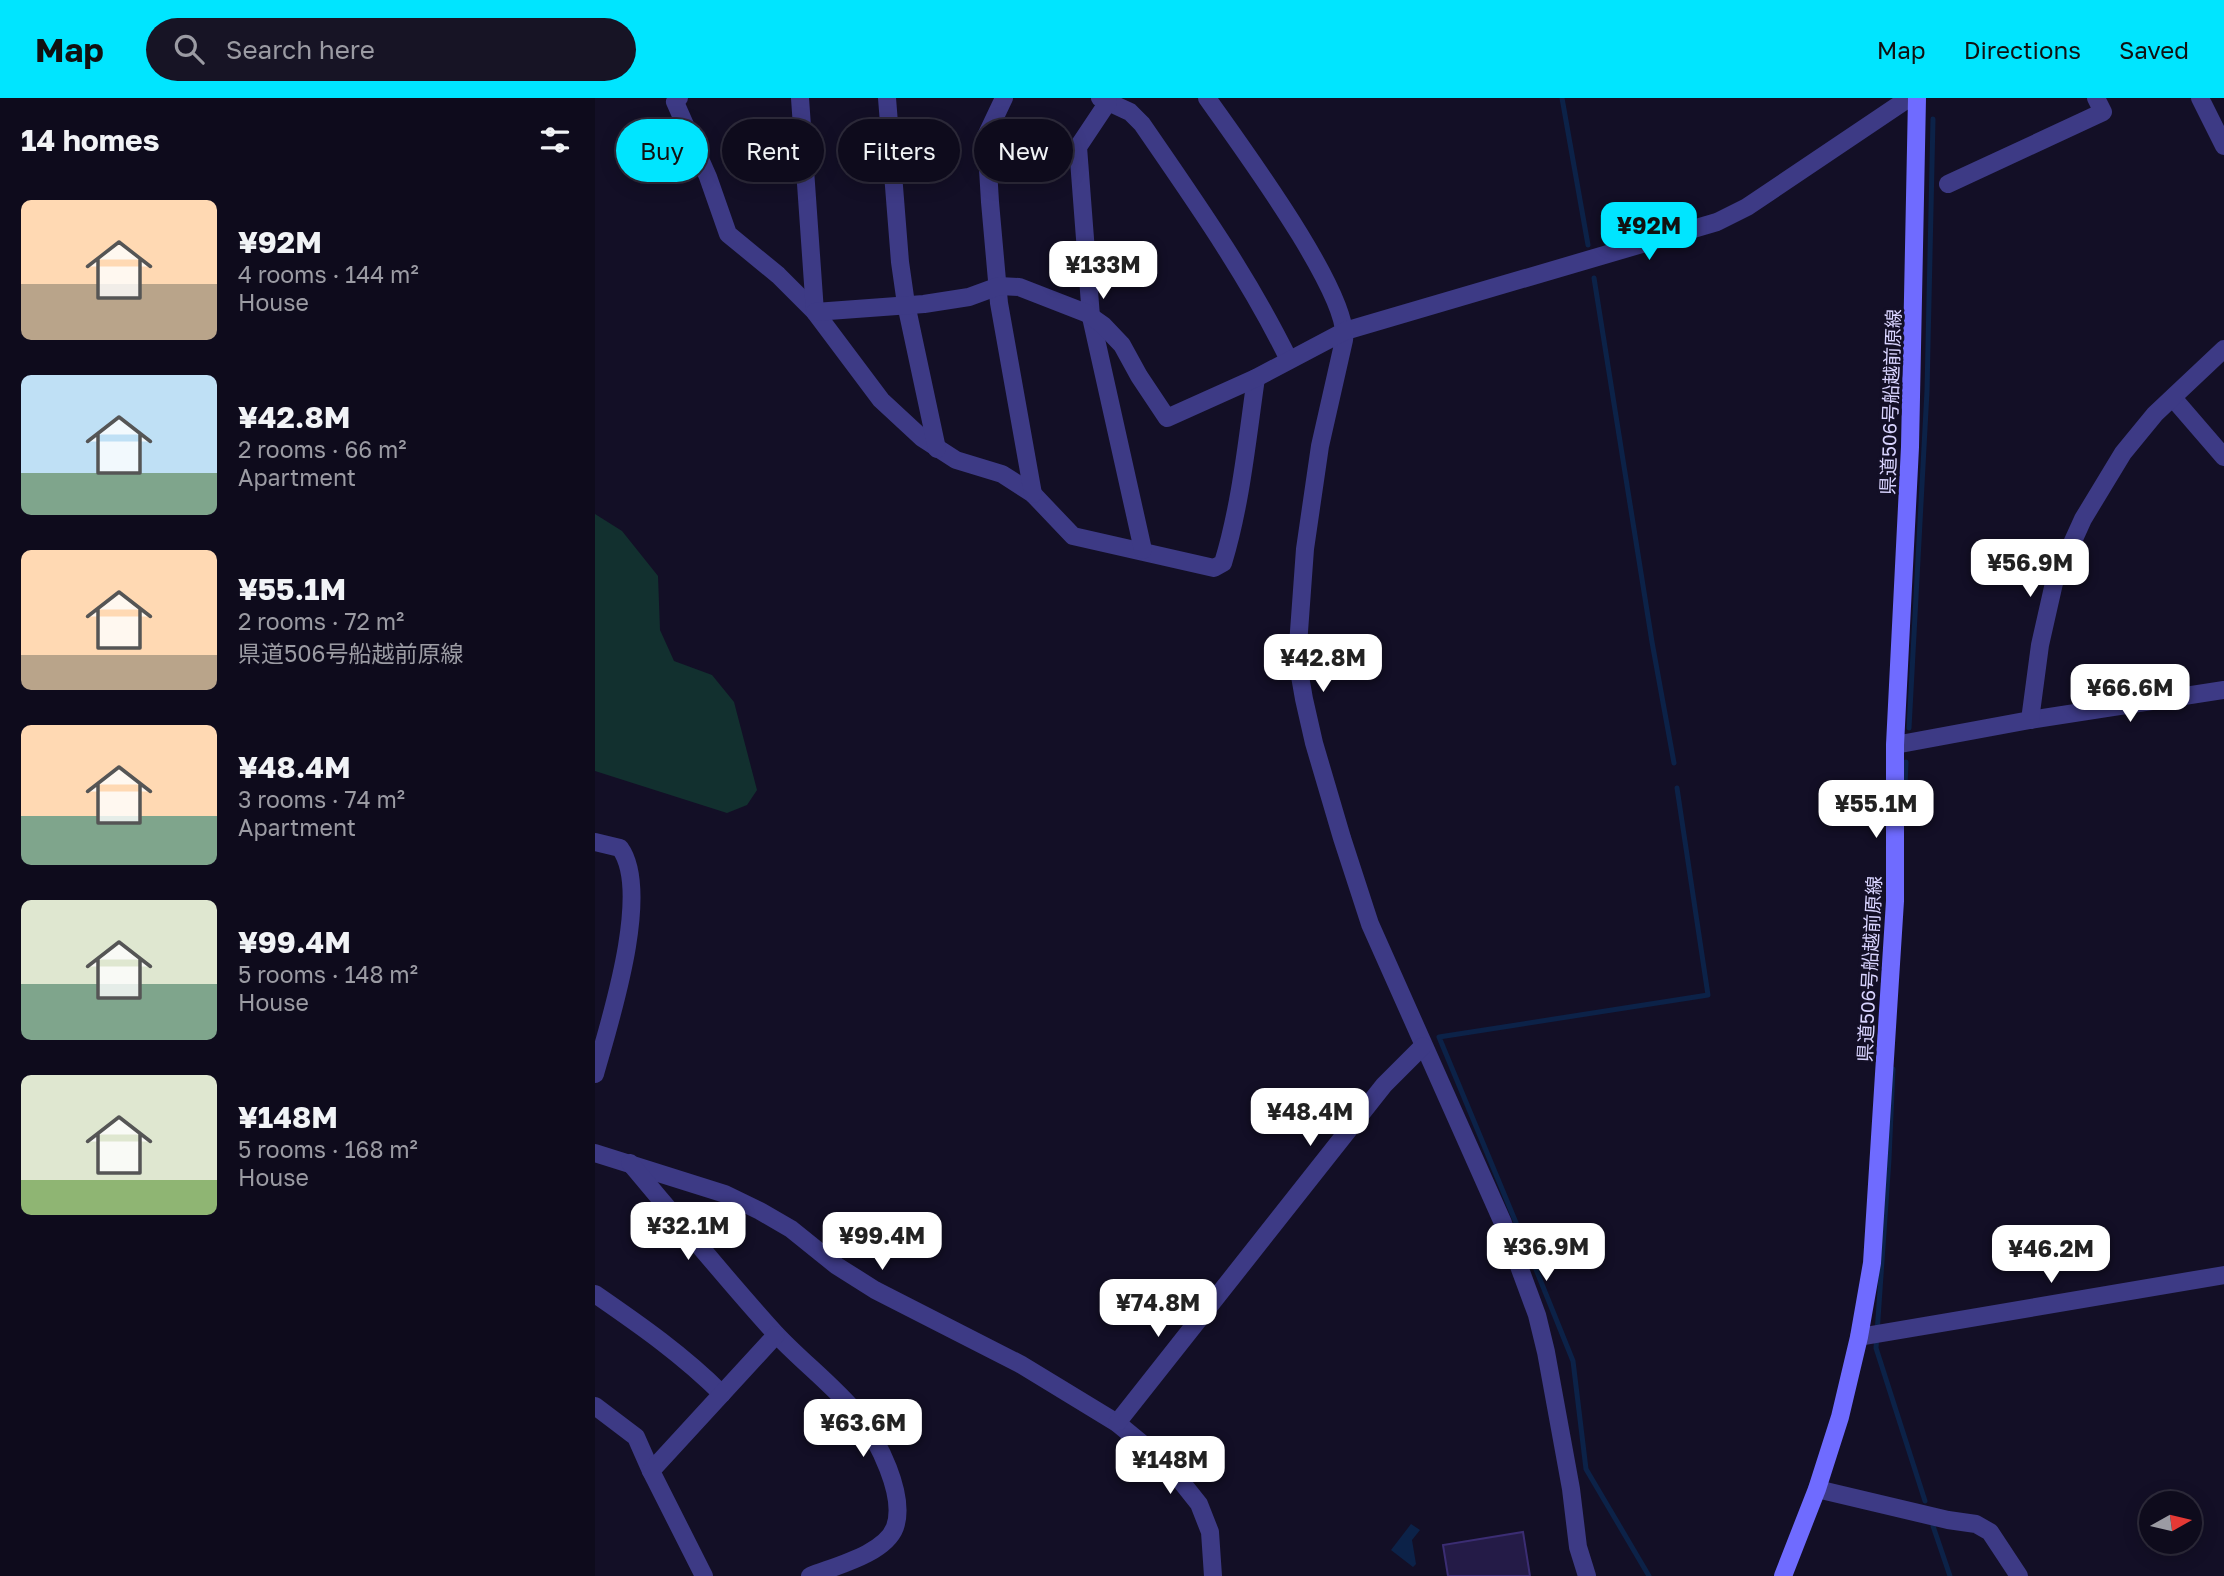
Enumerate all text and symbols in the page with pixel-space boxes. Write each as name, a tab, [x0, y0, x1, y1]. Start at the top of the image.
search box	[146, 18, 636, 81]
text: Map	[35, 30, 104, 69]
icon: search	[170, 30, 208, 68]
text: Search here	[226, 34, 375, 65]
text: Map	[1877, 35, 1926, 64]
text: Directions	[1964, 35, 2081, 64]
text: Saved	[2119, 35, 2189, 64]
chip: Buy	[616, 119, 708, 182]
chip: Rent	[722, 119, 824, 182]
chip: Filters	[838, 119, 960, 182]
chip: New	[974, 119, 1073, 182]
icon: filters	[536, 121, 574, 159]
text: 14 homes	[21, 122, 160, 158]
pin: ¥92M	[1608, 202, 1690, 262]
text: ¥92M	[1617, 211, 1681, 239]
text: ¥92M	[238, 224, 322, 260]
icon: home	[77, 228, 161, 312]
pin: ¥133M	[1054, 242, 1152, 301]
text: ¥133M	[1065, 250, 1141, 278]
text: 4 rooms · 144 m²	[238, 260, 419, 288]
text: House	[238, 288, 309, 316]
street label: 県道506号船越前原線	[1875, 309, 1905, 495]
text: ¥42.8M	[238, 399, 350, 435]
icon: home	[77, 403, 161, 487]
text: 2 rooms · 66 m²	[238, 435, 407, 463]
text: Apartment	[238, 463, 356, 491]
pin: ¥56.9M	[1973, 540, 2087, 599]
text: ¥56.9M	[1987, 548, 2073, 576]
text: ¥55.1M	[238, 571, 346, 607]
icon: home	[77, 578, 161, 662]
text: 2 rooms · 72 m²	[238, 607, 404, 635]
pin: ¥42.8M	[1266, 634, 1380, 694]
text: 県道506号船越前原線	[238, 639, 464, 667]
text: ¥42.8M	[1280, 643, 1366, 671]
pin: ¥66.6M	[2073, 664, 2187, 724]
text: ¥66.6M	[2087, 673, 2173, 701]
text: ¥48.4M	[238, 749, 351, 785]
icon: home	[77, 753, 161, 837]
pin: ¥55.1M	[1819, 780, 1933, 840]
text: 3 rooms · 74 m²	[238, 785, 405, 813]
text: ¥55.1M	[1835, 789, 1917, 817]
text: Apartment	[238, 813, 356, 841]
street label: 県道506号船越前原線	[1853, 875, 1885, 1063]
text: ¥99.4M	[238, 924, 351, 960]
icon: home	[77, 928, 161, 1012]
text: 5 rooms · 148 m²	[238, 960, 418, 988]
text: House	[238, 988, 309, 1016]
pin: ¥48.4M	[1253, 1088, 1367, 1148]
text: ¥48.4M	[1267, 1097, 1353, 1125]
text: ¥148M	[238, 1099, 338, 1135]
icon: home	[77, 1103, 161, 1187]
text: 5 rooms · 168 m²	[238, 1135, 418, 1163]
text: House	[238, 1163, 309, 1191]
pin: ¥32.1M	[631, 1202, 745, 1262]
text: ¥32.1M	[647, 1211, 729, 1239]
pin: ¥99.4M	[825, 1212, 939, 1272]
text: ¥99.4M	[839, 1221, 925, 1249]
pin: ¥36.9M	[1489, 1224, 1603, 1283]
pin: ¥46.2M	[1994, 1226, 2108, 1285]
text: ¥36.9M	[1503, 1232, 1589, 1260]
text: ¥46.2M	[2008, 1234, 2094, 1262]
pin: ¥74.8M	[1101, 1280, 1215, 1339]
text: ¥74.8M	[1116, 1288, 1200, 1316]
pin: ¥63.6M	[806, 1400, 920, 1459]
text: ¥63.6M	[820, 1408, 906, 1436]
pin: ¥148M	[1121, 1436, 1219, 1496]
text: ¥148M	[1132, 1445, 1208, 1473]
north arrow	[2139, 1491, 2201, 1554]
map controls	[2139, 1491, 2202, 1554]

